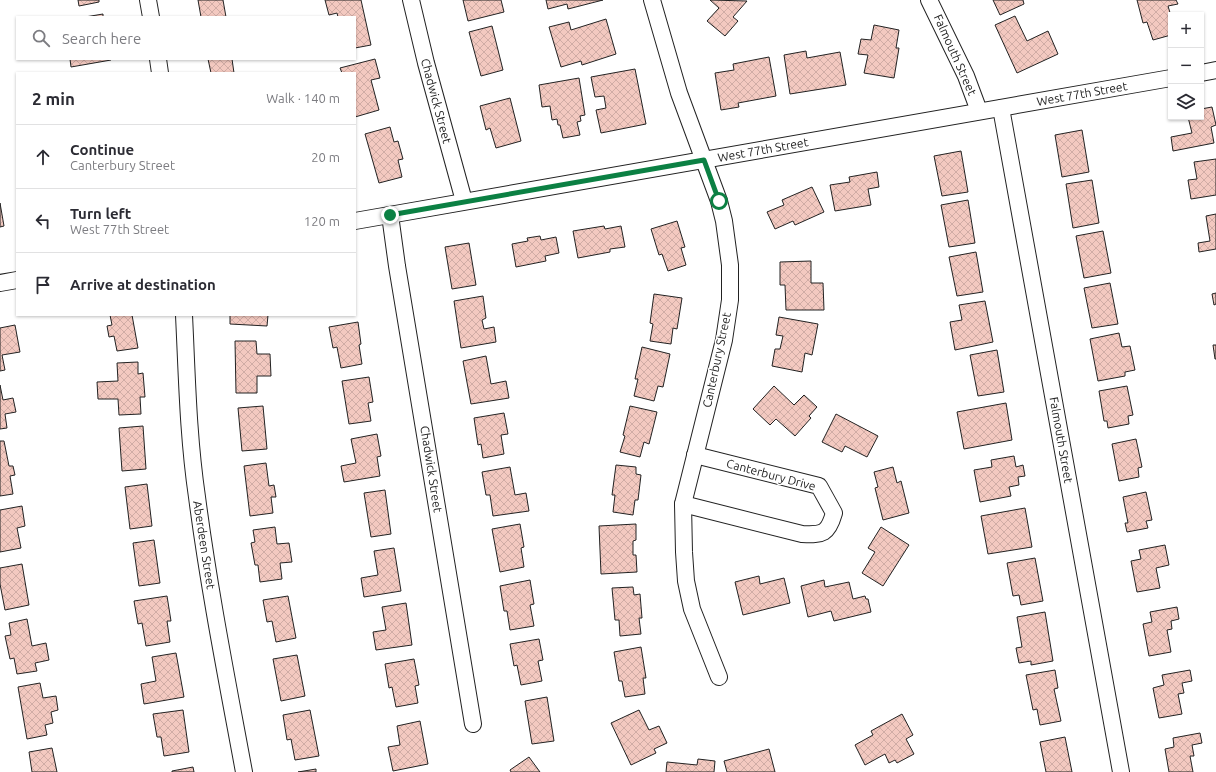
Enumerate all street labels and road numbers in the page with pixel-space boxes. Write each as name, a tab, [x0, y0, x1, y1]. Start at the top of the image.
street label: Falmouth Street	[932, 12, 979, 98]
street label: Chadwick Street	[419, 57, 454, 145]
street label: West 77th Street	[1036, 79, 1128, 108]
street label: West 77th Street	[717, 135, 809, 164]
street label: Canterbury Street	[700, 311, 733, 409]
street label: Falmouth Street	[1048, 396, 1076, 484]
street label: Chadwick Street	[418, 425, 445, 513]
street label: Canterbury Drive	[725, 456, 817, 493]
street label: Aberdeen Street	[191, 500, 218, 590]

